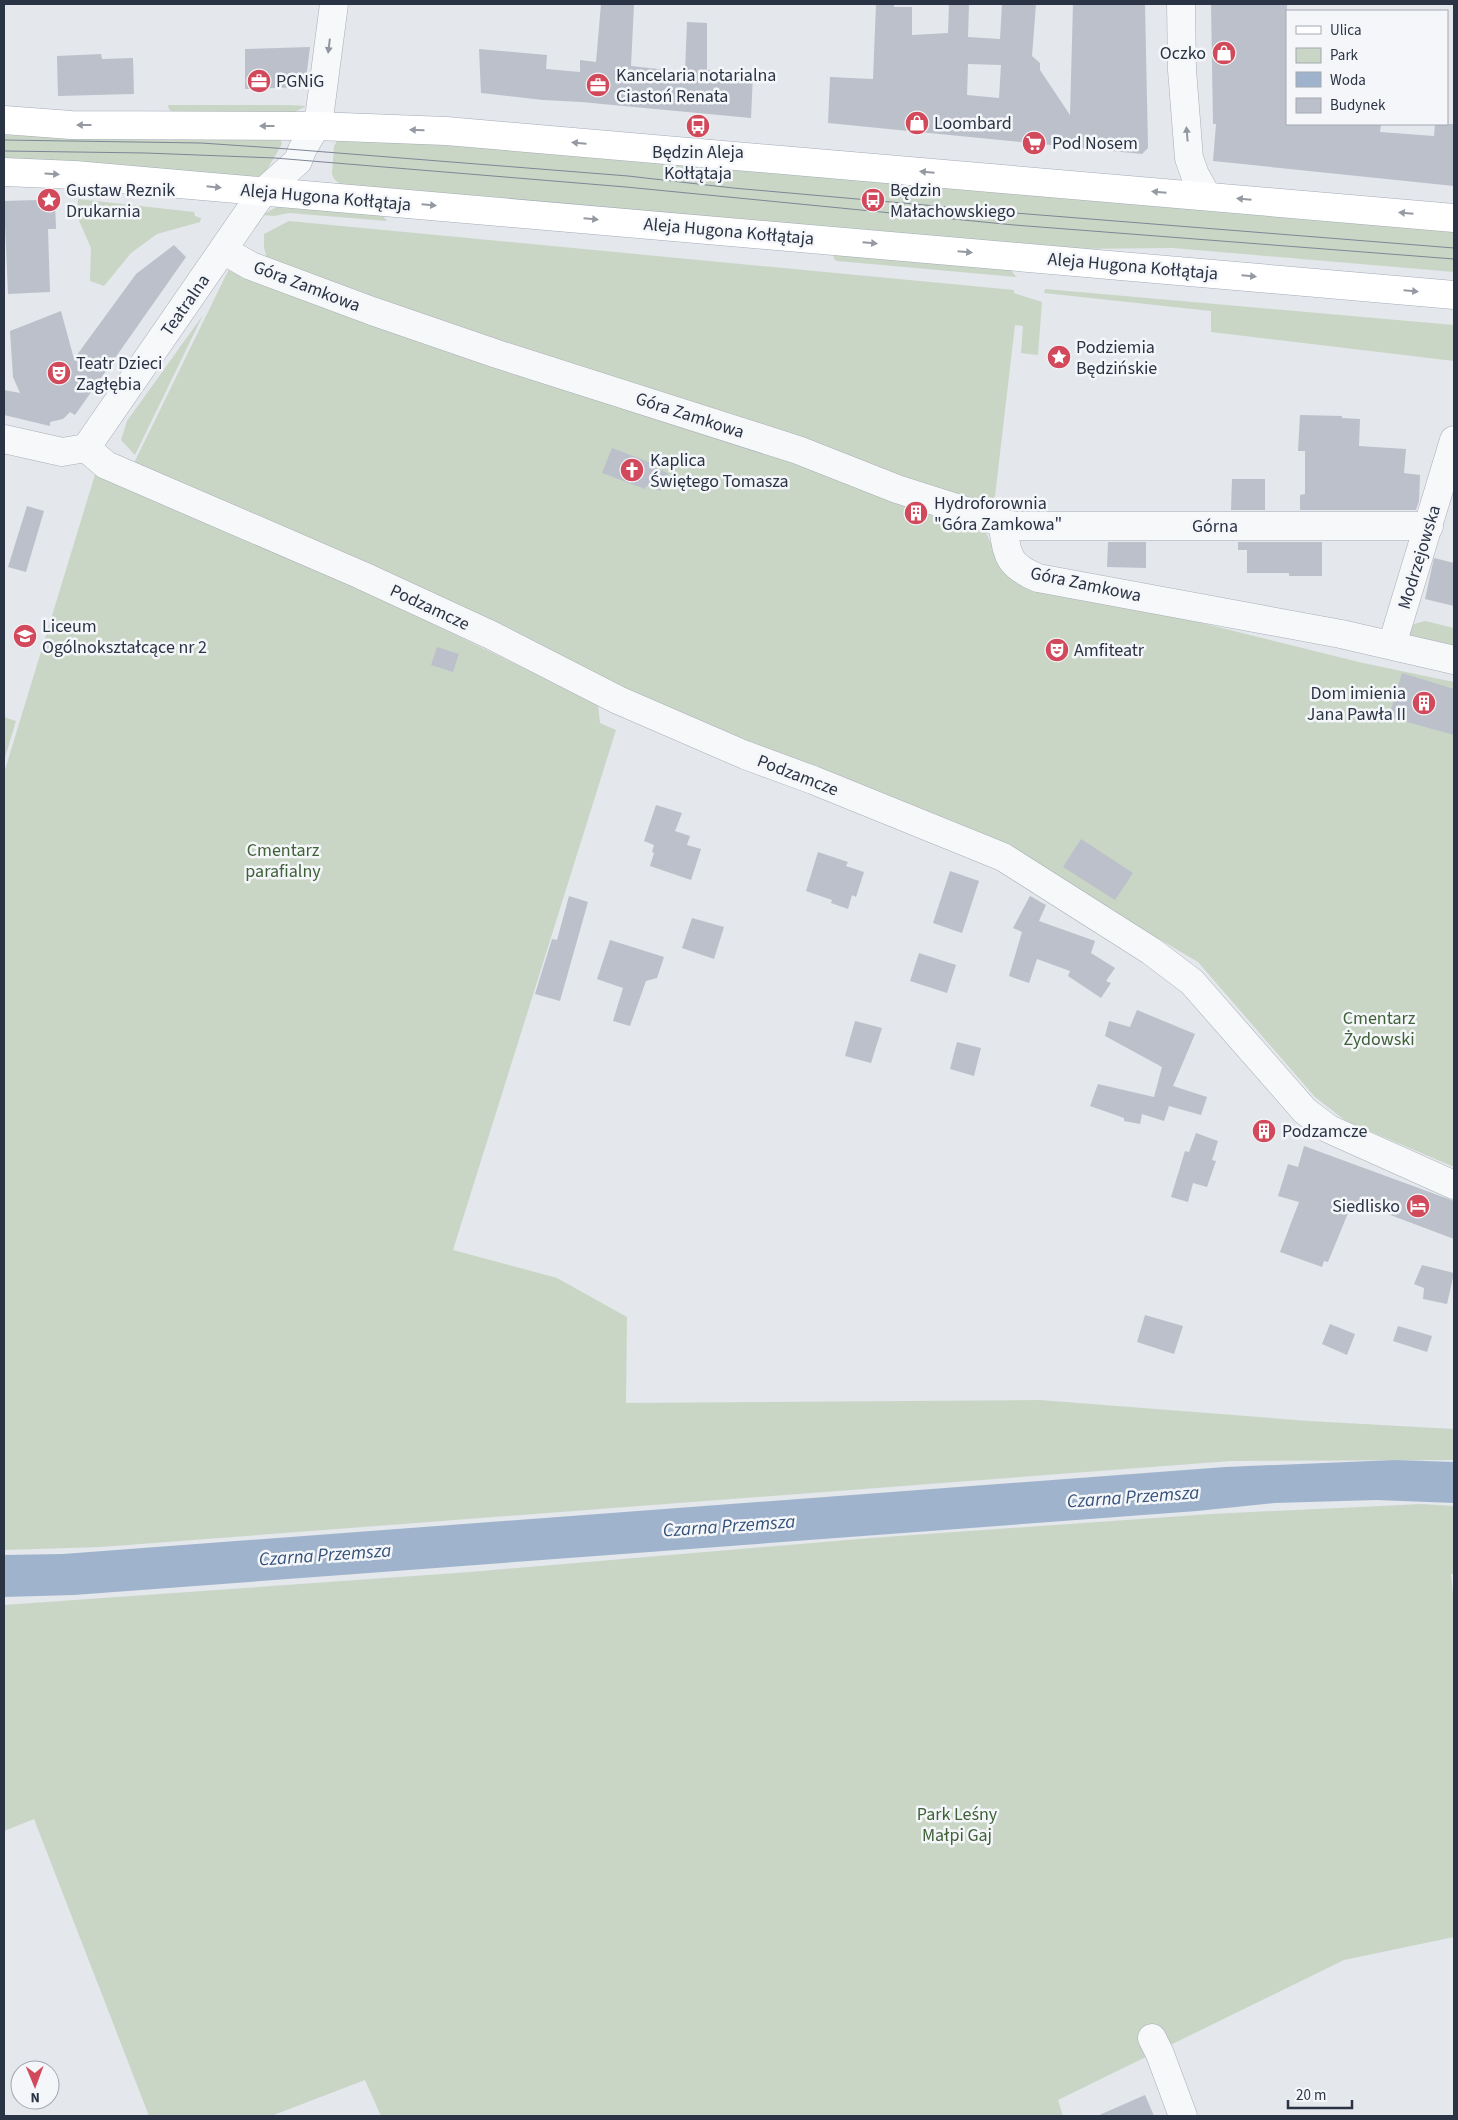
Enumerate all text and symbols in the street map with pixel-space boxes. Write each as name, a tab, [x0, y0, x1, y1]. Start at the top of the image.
legend	[1286, 10, 1448, 125]
text: Ulica	[1330, 20, 1361, 41]
one-way arrow	[325, 39, 333, 55]
shop icon: Oczko	[1211, 40, 1237, 66]
place label: Oczko	[1160, 41, 1206, 66]
text: Park	[1330, 45, 1359, 66]
place label: Kancelaria notarialna Ciastoń Renata	[616, 63, 776, 109]
office icon: PGNiG	[246, 68, 272, 94]
place label: PGNiG	[276, 69, 324, 94]
text: Woda	[1330, 70, 1366, 91]
office icon: Kancelaria notarialna Ciastoń Renata	[585, 72, 611, 98]
text: Budynek	[1330, 95, 1386, 116]
shop icon: Loombard	[904, 110, 930, 136]
place label: Loombard	[934, 111, 1012, 136]
bus stop icon: Będzin Aleja Kołłątaja	[685, 113, 711, 139]
one-way arrow	[75, 121, 91, 129]
one-way arrow	[259, 122, 275, 130]
one-way arrow	[408, 125, 424, 133]
one-way arrow	[1183, 126, 1191, 142]
supermarket icon: Pod Nosem	[1021, 130, 1047, 156]
place label: Pod Nosem	[1052, 131, 1138, 156]
one-way arrow	[570, 139, 586, 147]
place label: Będzin Aleja Kołłątaja	[652, 140, 744, 186]
one-way arrow	[919, 168, 935, 176]
one-way arrow	[45, 170, 61, 178]
place label: Gustaw Reznik Drukarnia	[66, 178, 175, 224]
street label: Aleja Hugona Kołłątaja	[240, 178, 412, 217]
place label: Będzin Małachowskiego	[890, 178, 1015, 224]
one-way arrow	[207, 183, 223, 191]
place icon: Gustaw Reznik Drukarnia	[36, 187, 62, 213]
bus stop icon: Będzin Małachowskiego	[860, 187, 886, 213]
one-way arrow	[1150, 187, 1166, 195]
one-way arrow	[1236, 195, 1252, 203]
one-way arrow	[421, 202, 437, 210]
one-way arrow	[1397, 209, 1413, 217]
street label: Aleja Hugona Kołłątaja	[643, 212, 815, 251]
one-way arrow	[583, 215, 599, 223]
one-way arrow	[863, 239, 879, 247]
street label: Aleja Hugona Kołłątaja	[1047, 247, 1219, 286]
one-way arrow	[957, 248, 973, 256]
street label: Góra Zamkowa	[250, 255, 364, 318]
street label: Teatralna	[155, 269, 216, 341]
one-way arrow	[1241, 273, 1257, 281]
one-way arrow	[1403, 287, 1419, 295]
place label: Podziemia Będzińskie	[1076, 335, 1157, 381]
place icon: Podziemia Będzińskie	[1046, 344, 1072, 370]
place label: Teatr Dzieci Zagłębia	[76, 351, 162, 397]
theatre icon: Teatr Dzieci Zagłębia	[46, 360, 72, 386]
street label: Góra Zamkowa	[632, 386, 747, 445]
place label: Kaplica Świętego Tomasza	[650, 448, 789, 494]
church icon: Kaplica Świętego Tomasza	[619, 457, 645, 483]
place label: Hydroforownia "Góra Zamkowa"	[934, 491, 1062, 537]
building icon: Hydroforownia "Góra Zamkowa"	[903, 500, 929, 526]
street label: Modrzejowska	[1392, 502, 1447, 612]
street label: Górna	[1192, 514, 1238, 539]
street label: Góra Zamkowa	[1028, 561, 1144, 608]
street label: Podzamcze	[386, 578, 474, 637]
place label: Liceum Ogólnokształcące nr 2	[42, 614, 207, 660]
school or university icon: Liceum Ogólnokształcące nr 2	[12, 623, 38, 649]
theatre icon: Amfiteatr	[1044, 637, 1070, 663]
place label: Amfiteatr	[1074, 638, 1145, 663]
place label: Dom imienia Jana Pawła II	[1307, 681, 1406, 727]
building icon: Dom imienia Jana Pawła II	[1411, 690, 1437, 716]
street label: Podzamcze	[753, 749, 842, 802]
park label: Cmentarz parafialny	[245, 838, 321, 884]
park label: Cmentarz Żydowski	[1343, 1006, 1416, 1052]
building icon: Podzamcze	[1251, 1118, 1277, 1144]
place label: Podzamcze	[1282, 1119, 1367, 1144]
hotel icon: Siedlisko	[1405, 1193, 1431, 1219]
place label: Siedlisko	[1332, 1194, 1400, 1219]
water label: Czarna Przemsza	[1066, 1479, 1200, 1516]
water label: Czarna Przemsza	[662, 1508, 796, 1545]
water label: Czarna Przemsza	[258, 1537, 392, 1574]
park label: Park Leśny Małpi Gaj	[917, 1802, 998, 1848]
north arrow	[10, 2060, 60, 2110]
scale bar	[1288, 2078, 1352, 2110]
text: 20 m	[1296, 2085, 1326, 2106]
text: N	[30, 2087, 40, 2107]

